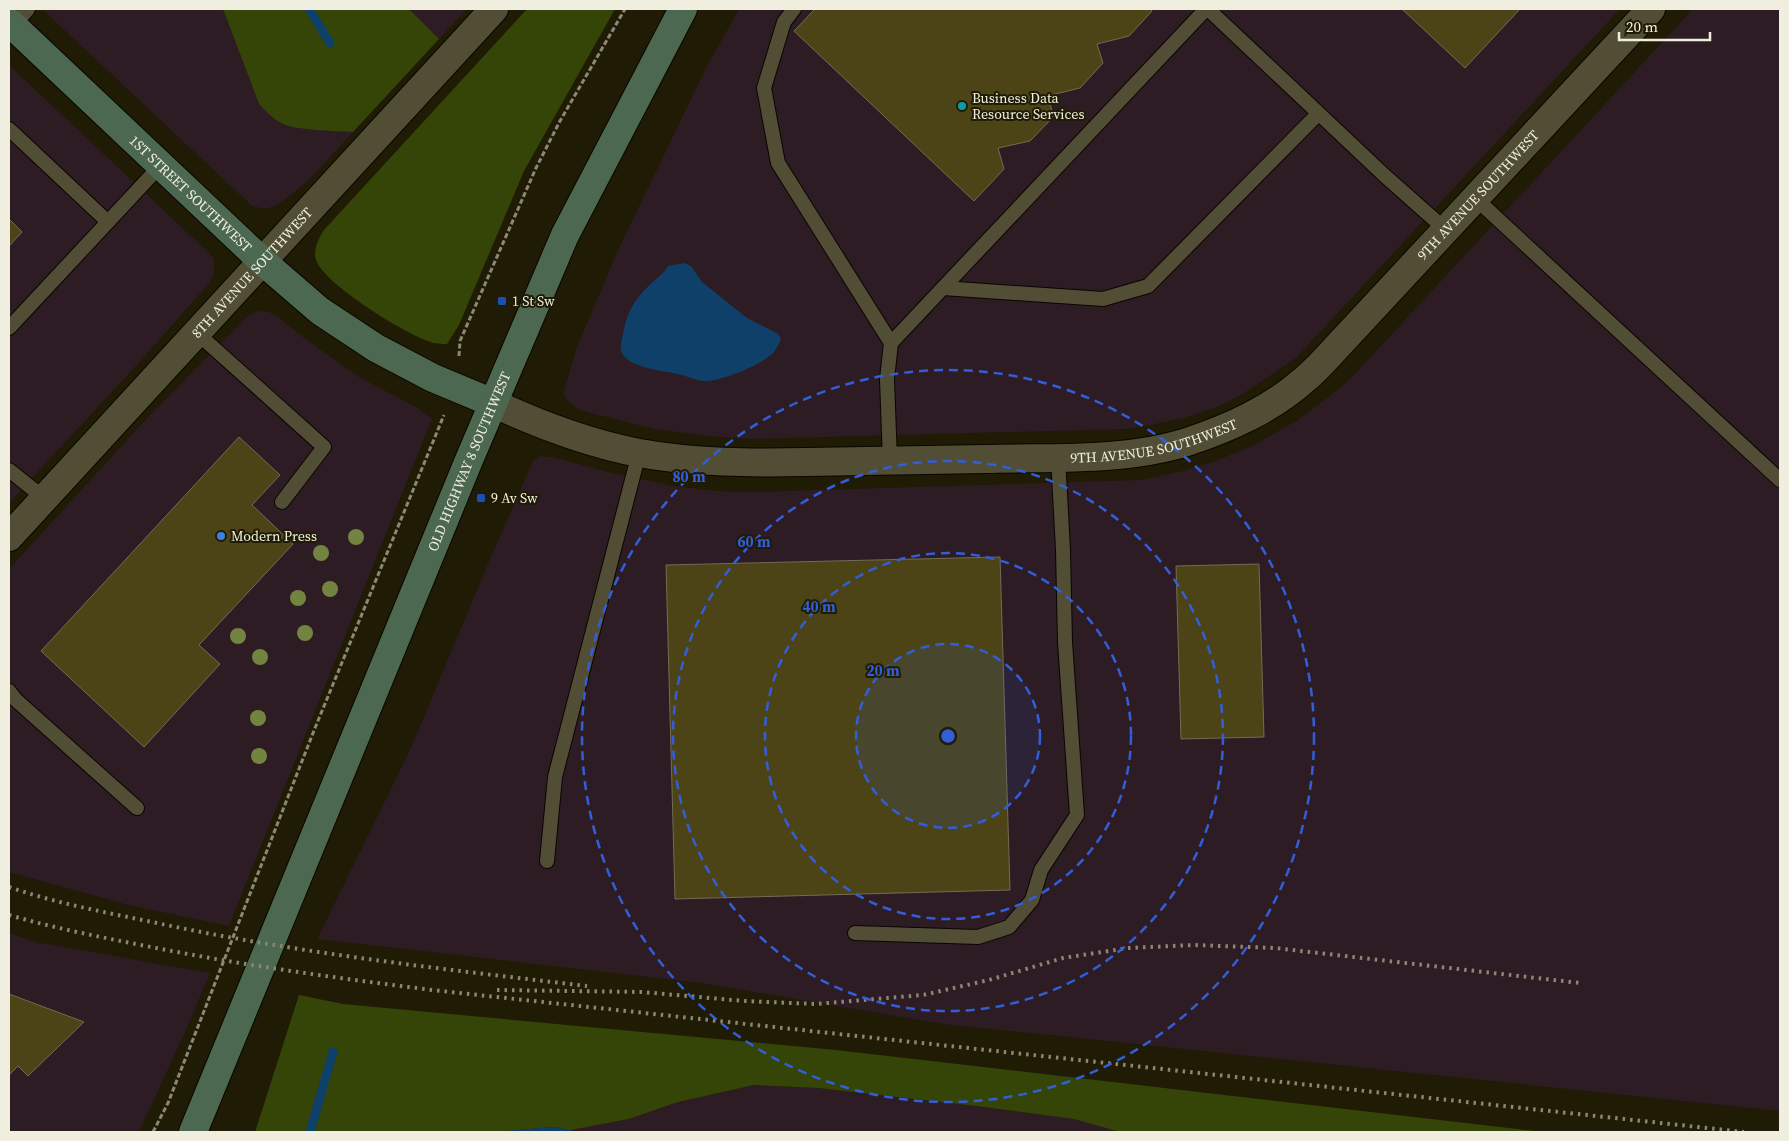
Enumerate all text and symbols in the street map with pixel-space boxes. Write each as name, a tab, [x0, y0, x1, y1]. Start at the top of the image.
scale bar	[1619, 10, 1710, 42]
text: 20 m	[1626, 16, 1658, 37]
place label: Business Data Resource Services	[972, 88, 1085, 124]
marker: Business Data Resource Services	[956, 100, 968, 112]
street label: 9TH AVENUE SOUTHWEST	[1413, 125, 1544, 264]
street label: 1ST STREET SOUTHWEST	[125, 131, 257, 257]
street label: 8TH AVENUE SOUTHWEST	[187, 203, 317, 342]
place label: 1 St Sw	[512, 291, 555, 311]
marker: 1 St Sw	[496, 295, 508, 307]
street label: OLD HIGHWAY 8 SOUTHWEST	[423, 368, 516, 554]
street label: 9TH AVENUE SOUTHWEST	[1070, 414, 1241, 468]
text: 80 m	[672, 466, 706, 487]
place label: 9 Av Sw	[491, 488, 538, 508]
marker: 9 Av Sw	[475, 492, 487, 504]
place label: Modern Press	[231, 526, 317, 546]
marker: Modern Press	[215, 530, 227, 542]
text: 60 m	[737, 531, 771, 552]
text: 40 m	[802, 596, 836, 617]
text: 20 m	[866, 660, 900, 681]
centre of rings	[939, 727, 957, 745]

